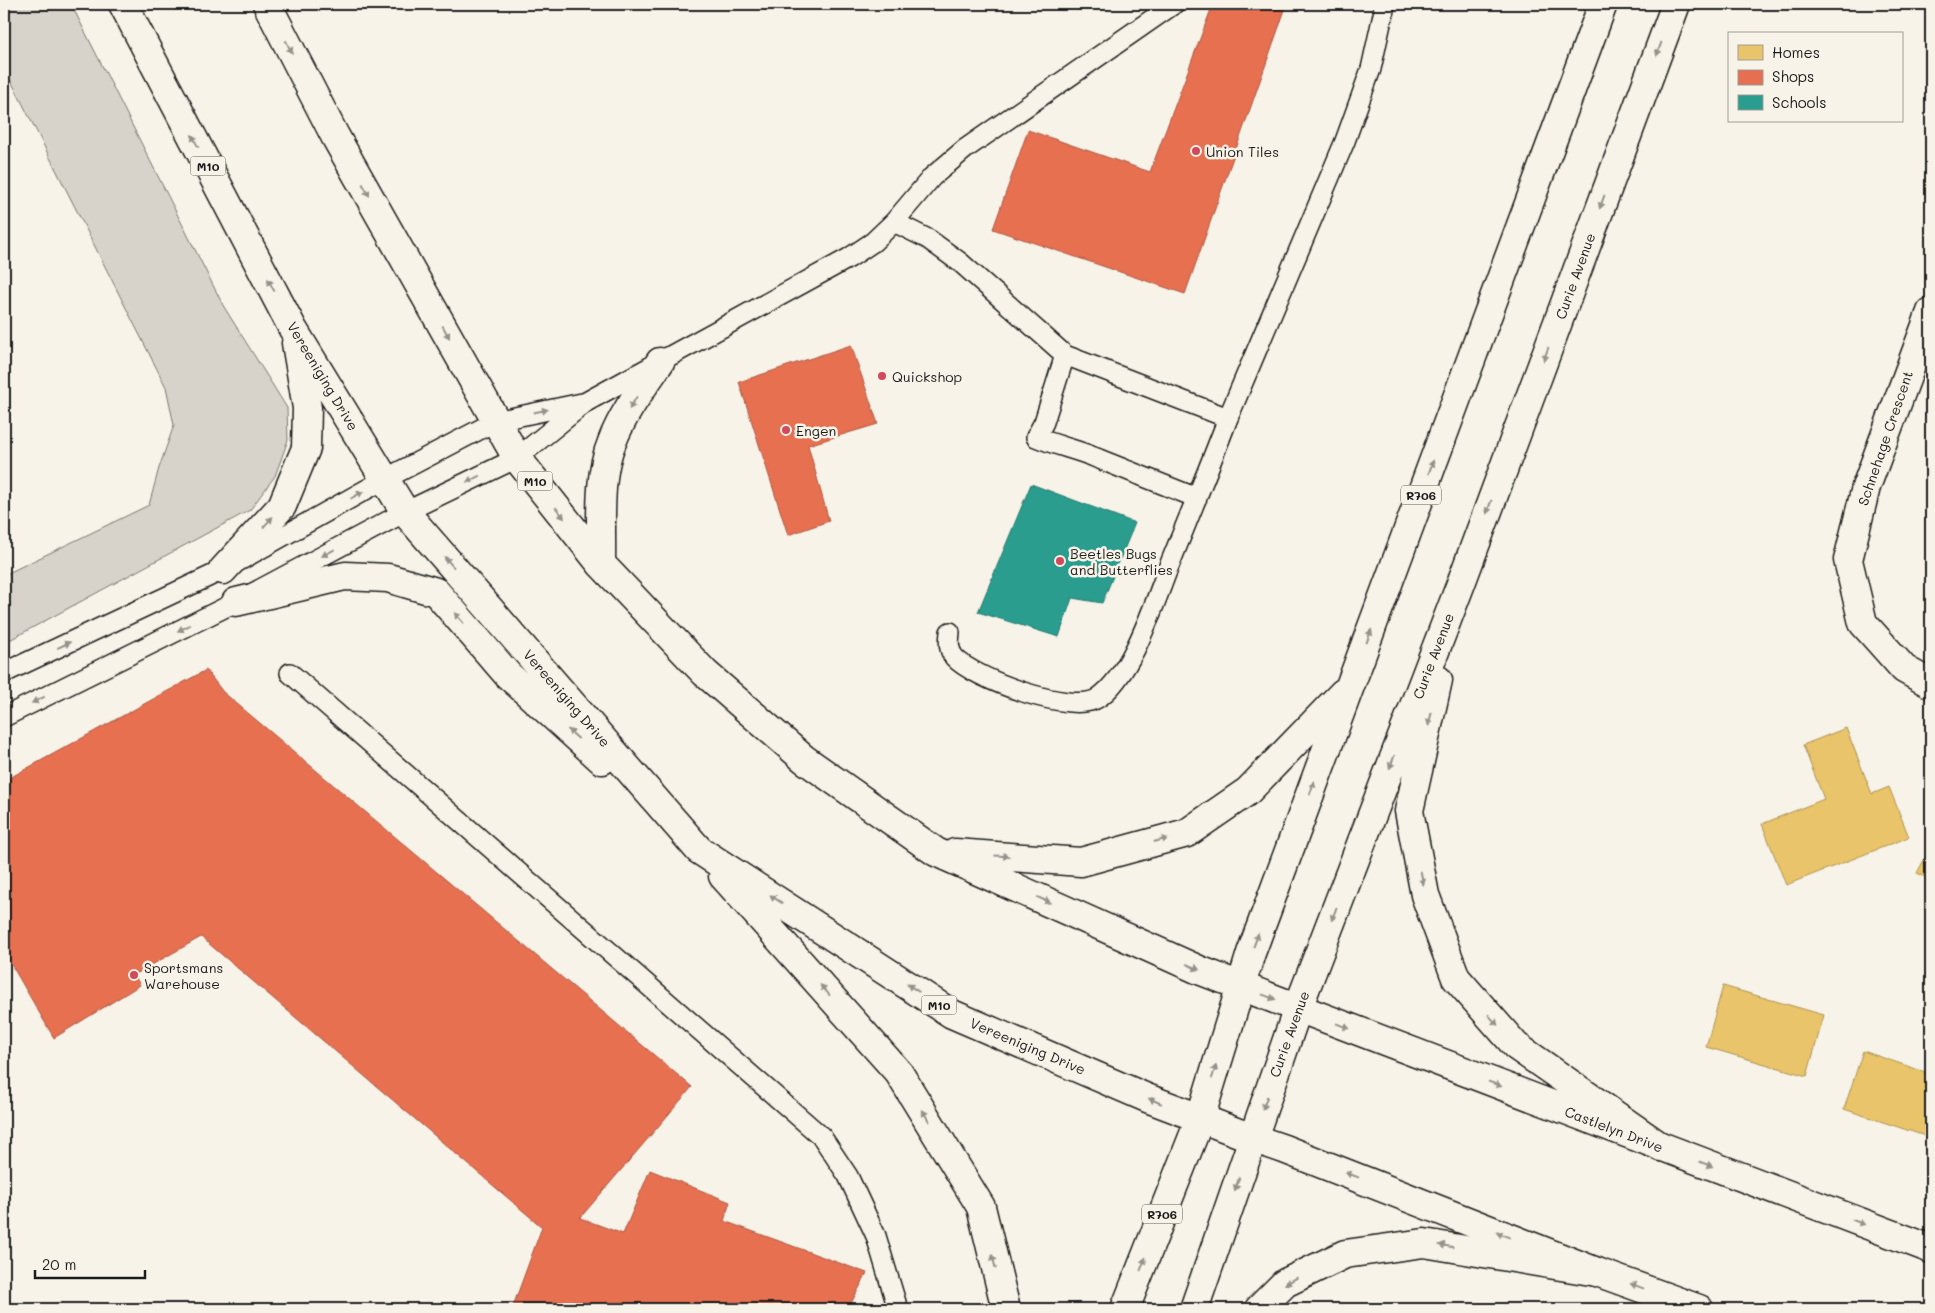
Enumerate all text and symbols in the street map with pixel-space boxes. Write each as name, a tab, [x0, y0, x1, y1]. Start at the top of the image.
legend	[1728, 32, 1902, 122]
one-way arrow	[285, 40, 293, 54]
one-way arrow	[1655, 42, 1662, 57]
text: Homes	[1772, 42, 1820, 62]
text: Shops	[1772, 66, 1814, 86]
text: Schools	[1772, 92, 1827, 112]
one-way arrow	[191, 134, 199, 149]
place label: Union Tiles	[1206, 142, 1279, 161]
marker: Union Tiles	[1190, 145, 1202, 157]
road number: M10	[190, 157, 226, 176]
one-way arrow	[361, 184, 370, 197]
one-way arrow	[1598, 195, 1606, 210]
street label: Curie Avenue	[1551, 230, 1599, 322]
one-way arrow	[266, 279, 275, 292]
street label: Vereeniging Drive	[283, 318, 363, 434]
one-way arrow	[441, 325, 450, 338]
one-way arrow	[1542, 347, 1550, 362]
place label: Quickshop	[892, 367, 962, 386]
street label: Schnehage Crescent	[1853, 368, 1917, 508]
marker: Quickshop	[876, 370, 888, 382]
one-way arrow	[628, 396, 637, 409]
one-way arrow	[533, 407, 549, 415]
place label: Engen	[796, 421, 836, 440]
marker: Engen	[780, 424, 792, 436]
one-way arrow	[1427, 459, 1435, 474]
road number: M10	[518, 472, 552, 491]
one-way arrow	[466, 476, 480, 484]
road number: R706	[1401, 486, 1441, 504]
one-way arrow	[350, 490, 363, 499]
one-way arrow	[1485, 499, 1492, 514]
one-way arrow	[555, 506, 566, 519]
one-way arrow	[262, 515, 273, 528]
place label: Beetles Bugs and Butterflies	[1070, 544, 1173, 579]
one-way arrow	[321, 549, 335, 557]
marker: Beetles Bugs and Butterflies	[1054, 555, 1066, 567]
one-way arrow	[443, 556, 454, 569]
street label: Curie Avenue	[1408, 610, 1458, 702]
one-way arrow	[454, 612, 465, 625]
one-way arrow	[177, 624, 191, 632]
one-way arrow	[1365, 628, 1373, 643]
one-way arrow	[57, 640, 71, 648]
street label: Vereeniging Drive	[519, 645, 615, 751]
one-way arrow	[31, 696, 45, 704]
one-way arrow	[1426, 711, 1434, 727]
one-way arrow	[567, 728, 579, 740]
one-way arrow	[1388, 755, 1396, 770]
one-way arrow	[1308, 780, 1316, 795]
one-way arrow	[1154, 836, 1169, 844]
one-way arrow	[994, 853, 1010, 861]
one-way arrow	[1418, 870, 1426, 886]
one-way arrow	[770, 895, 783, 904]
one-way arrow	[1037, 896, 1051, 904]
one-way arrow	[1330, 907, 1338, 922]
one-way arrow	[1253, 933, 1260, 948]
place label: Sportsmans Warehouse	[144, 958, 223, 993]
one-way arrow	[1186, 963, 1200, 971]
marker: Sportsmans Warehouse	[128, 969, 140, 981]
one-way arrow	[906, 983, 919, 993]
one-way arrow	[819, 984, 831, 996]
street label: Curie Avenue	[1265, 988, 1313, 1080]
one-way arrow	[1262, 993, 1277, 1001]
road number: M10	[922, 996, 956, 1014]
street label: Vereeniging Drive	[967, 1013, 1089, 1079]
one-way arrow	[1487, 1014, 1499, 1026]
one-way arrow	[1336, 1022, 1351, 1030]
one-way arrow	[1211, 1064, 1219, 1079]
one-way arrow	[1488, 1080, 1503, 1088]
one-way arrow	[1260, 1096, 1268, 1111]
one-way arrow	[1147, 1097, 1162, 1104]
street label: Castlelyn Drive	[1562, 1102, 1666, 1156]
one-way arrow	[921, 1110, 930, 1123]
one-way arrow	[1699, 1160, 1714, 1168]
one-way arrow	[1344, 1171, 1359, 1179]
one-way arrow	[1233, 1177, 1240, 1192]
road number: R706	[1142, 1204, 1182, 1224]
one-way arrow	[1851, 1218, 1865, 1226]
one-way arrow	[1496, 1230, 1510, 1238]
one-way arrow	[1437, 1242, 1453, 1250]
scale bar	[35, 1248, 145, 1280]
text: 20 m	[42, 1254, 76, 1274]
one-way arrow	[990, 1254, 998, 1269]
one-way arrow	[1139, 1257, 1147, 1271]
one-way arrow	[1283, 1277, 1298, 1285]
one-way arrow	[1629, 1282, 1644, 1290]

